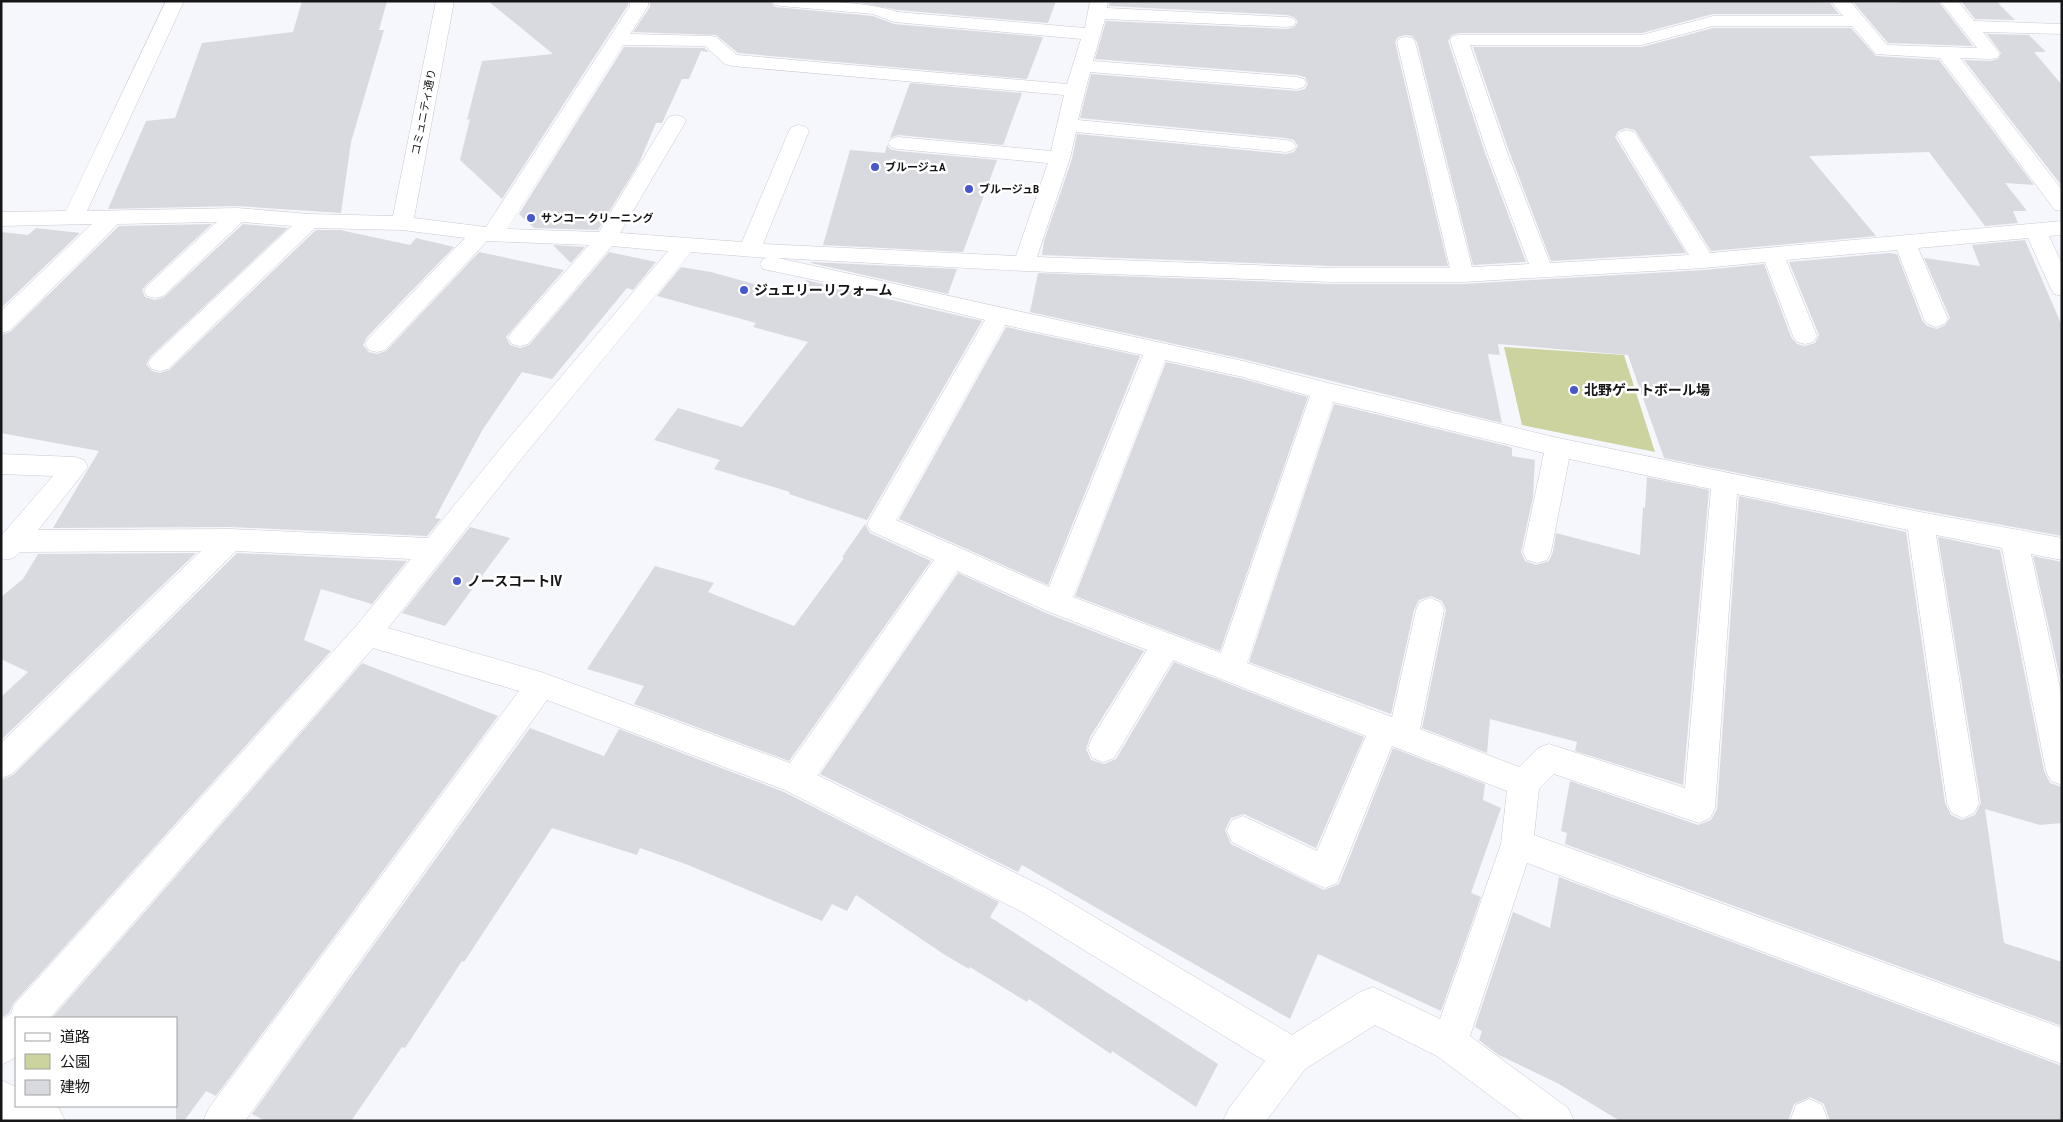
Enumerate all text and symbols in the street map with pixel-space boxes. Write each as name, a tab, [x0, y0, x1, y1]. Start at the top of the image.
street label: コミュニティ通り	[409, 68, 439, 156]
marker: ブルージュA	[869, 161, 881, 173]
place label: ブルージュA	[885, 161, 946, 174]
marker: ブルージュB	[963, 183, 975, 195]
place label: ブルージュB	[979, 183, 1039, 196]
marker: サンコー クリーニング	[525, 212, 537, 224]
place label: サンコー クリーニング	[541, 212, 654, 225]
place label: ジュエリーリフォーム	[754, 282, 893, 298]
marker: ジュエリーリフォーム	[738, 284, 750, 296]
place label: 北野ゲートボール場	[1584, 382, 1710, 398]
marker: 北野ゲートボール場	[1568, 384, 1580, 396]
place label: ノースコートIV	[467, 573, 562, 589]
marker: ノースコートIV	[451, 575, 463, 587]
legend	[15, 1017, 178, 1107]
text: 道路	[60, 1028, 90, 1046]
text: 公園	[60, 1053, 90, 1071]
text: 建物	[60, 1078, 90, 1096]

